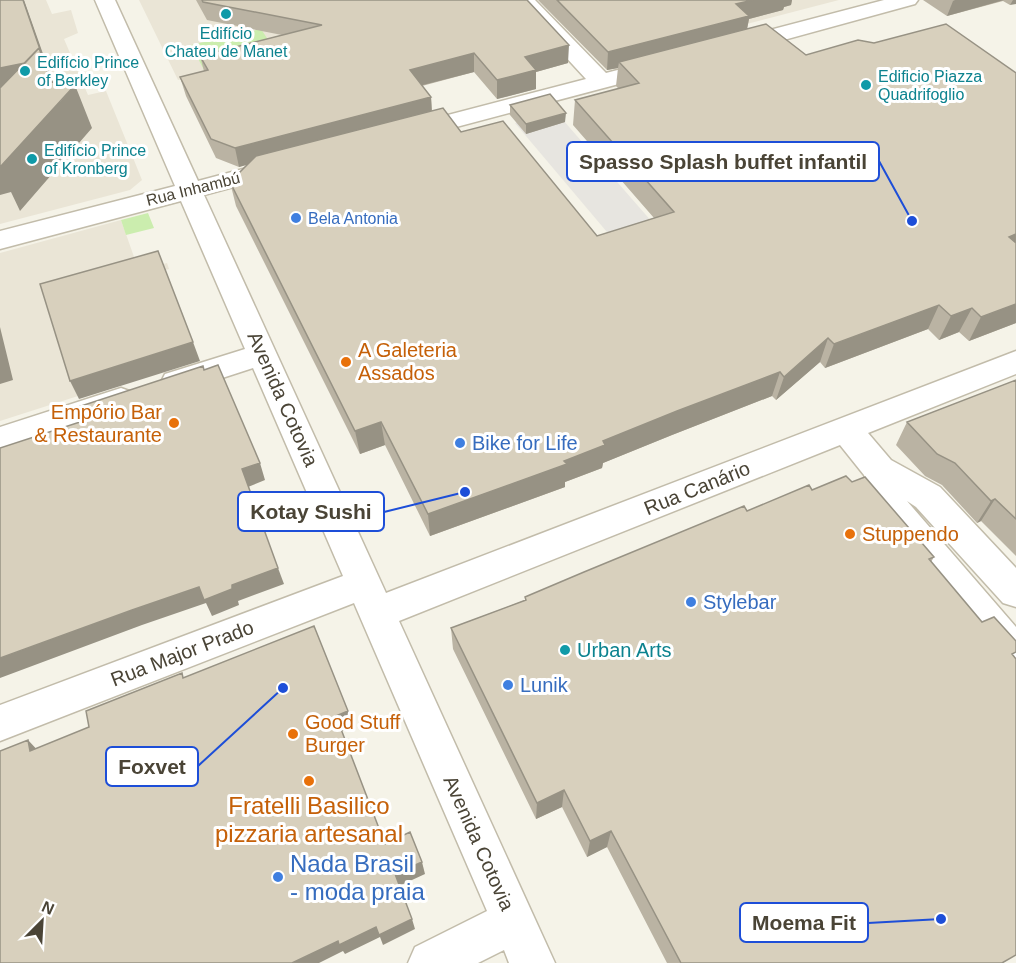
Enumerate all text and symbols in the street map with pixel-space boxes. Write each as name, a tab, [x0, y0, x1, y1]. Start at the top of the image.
marker: Edifício Chateu de Manet	[219, 7, 233, 21]
place label: Edifício Chateu de Manet	[165, 25, 288, 60]
place label: Edifício Prince of Berkley	[37, 54, 139, 89]
marker: Edifício Prince of Berkley	[18, 64, 32, 78]
place label: Edificio Piazza Quadrifoglio	[878, 68, 982, 103]
marker: Edificio Piazza Quadrifoglio	[859, 78, 873, 92]
place label: Edifício Prince of Kronberg	[44, 142, 146, 177]
callout: Spasso Splash buffet infantil	[567, 142, 879, 181]
text: Spasso Splash buffet infantil	[579, 150, 867, 173]
marker: Edifício Prince of Kronberg	[25, 152, 39, 166]
street label: Rua Inhambú	[144, 169, 242, 209]
place label: Bela Antonia	[308, 210, 398, 227]
marker: Bela Antonia	[289, 211, 303, 225]
street label: Avenida Cotovia	[243, 328, 323, 471]
place label: A Galeteria Assados	[358, 339, 458, 384]
marker: A Galeteria Assados	[339, 355, 353, 369]
place label: Empório Bar & Restaurante	[34, 401, 162, 446]
marker: Empório Bar & Restaurante	[167, 416, 181, 430]
place label: Bike for Life	[472, 432, 578, 454]
marker: Bike for Life	[453, 436, 467, 450]
street label: Rua Canário	[641, 457, 753, 519]
callout: Kotay Sushi	[238, 492, 384, 531]
text: Kotay Sushi	[250, 500, 372, 523]
place label: Stuppendo	[862, 523, 959, 545]
marker: Stuppendo	[843, 527, 857, 541]
place label: Stylebar	[703, 591, 777, 613]
marker: Stylebar	[684, 595, 698, 609]
street label: Rua Major Prado	[107, 616, 257, 690]
place label: Urban Arts	[577, 639, 671, 661]
marker: Urban Arts	[558, 643, 572, 657]
place label: Lunik	[520, 674, 569, 696]
marker: Lunik	[501, 678, 515, 692]
place label: Good Stuff Burger	[305, 711, 401, 756]
marker: Good Stuff Burger	[286, 727, 300, 741]
callout: Foxvet	[106, 747, 198, 786]
text: Foxvet	[118, 755, 186, 778]
street label: Avenida Cotovia	[439, 772, 519, 915]
marker: Fratelli Basilico pizzaria artesanal	[302, 774, 316, 788]
place label: Fratelli Basilico pizzaria artesanal	[215, 792, 403, 847]
place label: Nada Brasil - moda praia	[290, 850, 425, 905]
marker: Nada Brasil - moda praia	[271, 870, 285, 884]
north arrow	[12, 891, 72, 951]
text: N	[39, 898, 57, 918]
callout: Moema Fit	[740, 903, 868, 942]
text: Moema Fit	[752, 911, 856, 934]

